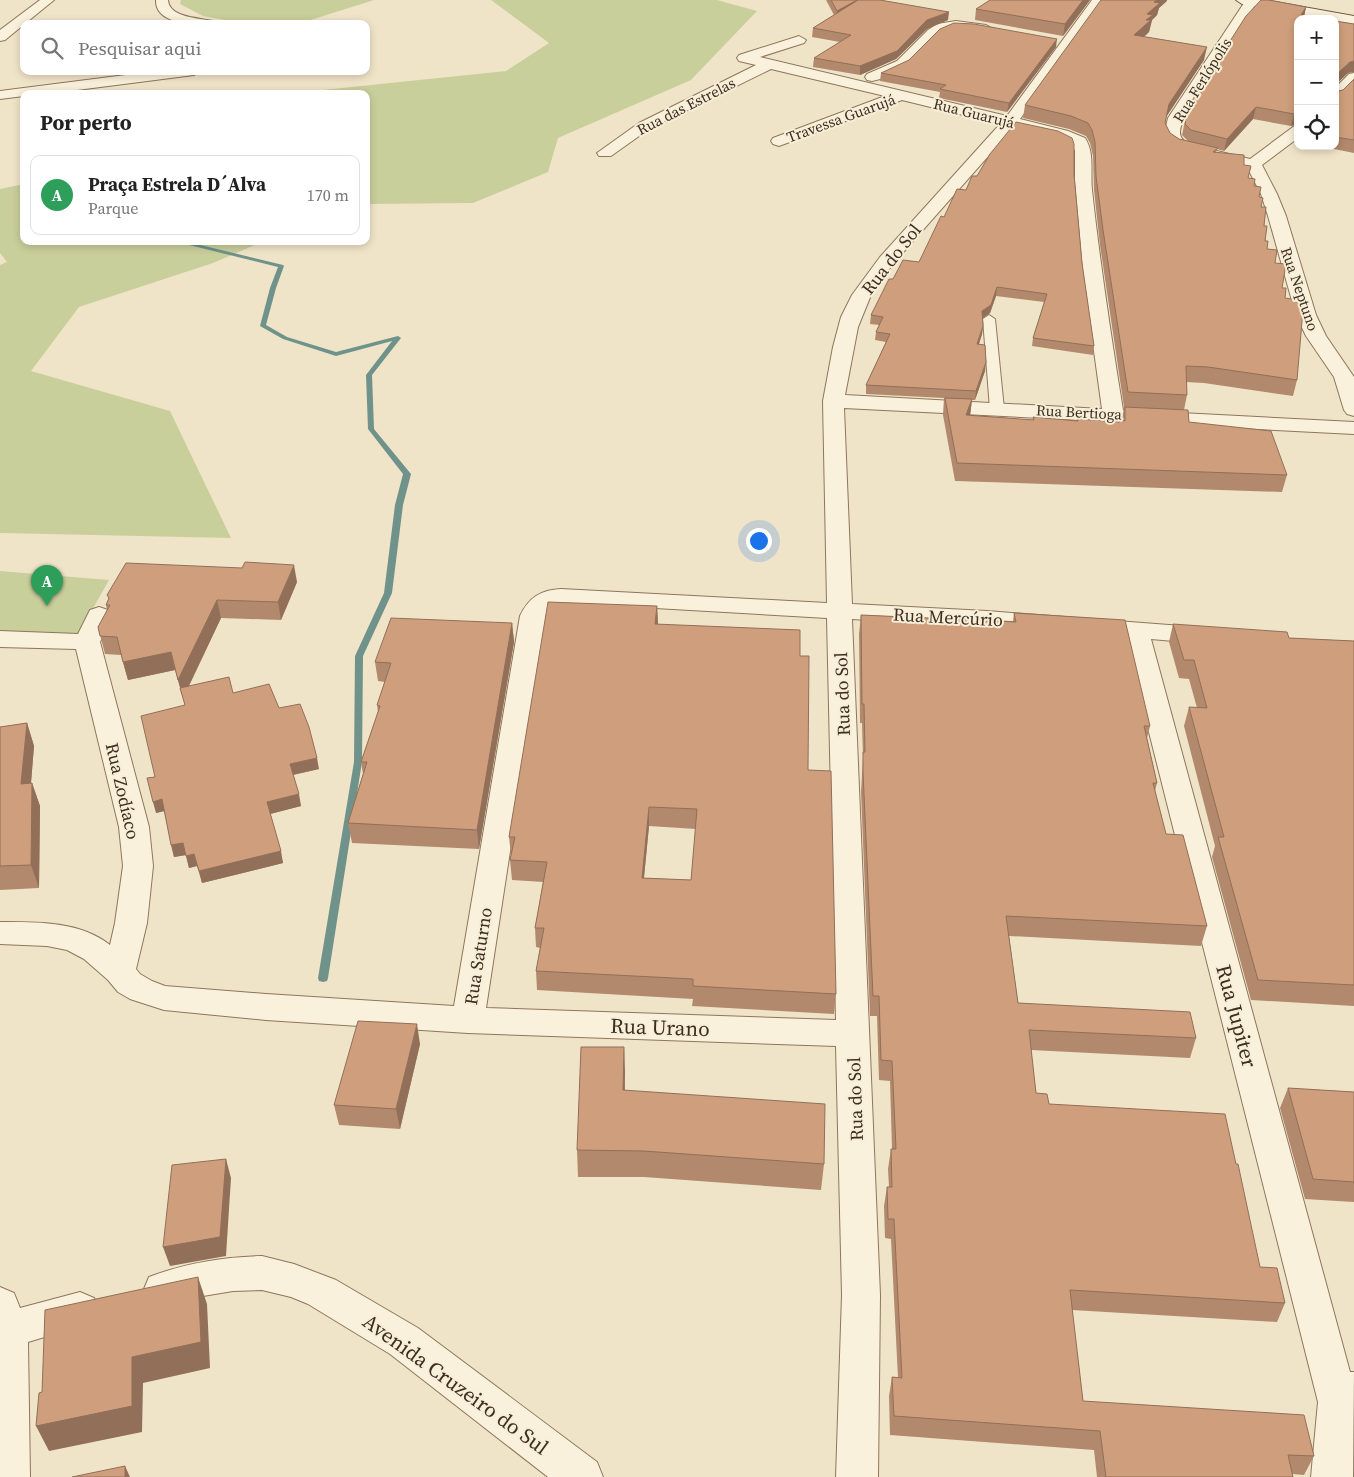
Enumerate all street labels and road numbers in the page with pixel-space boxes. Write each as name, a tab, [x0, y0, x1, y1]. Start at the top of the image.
street label: Rua Ferlópolis	[1168, 34, 1236, 126]
street label: Rua das Estrelas	[633, 72, 739, 140]
street label: Travessa Guarujá	[784, 88, 899, 147]
street label: Rua Guarujá	[931, 93, 1017, 133]
street label: Rua do Sol	[855, 218, 927, 300]
street label: Rua Neptuno	[1276, 244, 1324, 334]
street label: Rua Bertioga	[1036, 399, 1123, 425]
street label: Rua Mercúrio	[892, 602, 1004, 632]
street label: Rua do Sol	[828, 652, 856, 736]
street label: Rua Zodíaco	[100, 740, 146, 842]
street label: Rua Saturno	[458, 905, 498, 1007]
street label: Rua Jupiter	[1209, 961, 1265, 1071]
street label: Rua Urano	[610, 1011, 710, 1043]
street label: Rua do Sol	[841, 1057, 869, 1141]
street label: Avenida Cruzeiro do Sul	[357, 1307, 555, 1461]

